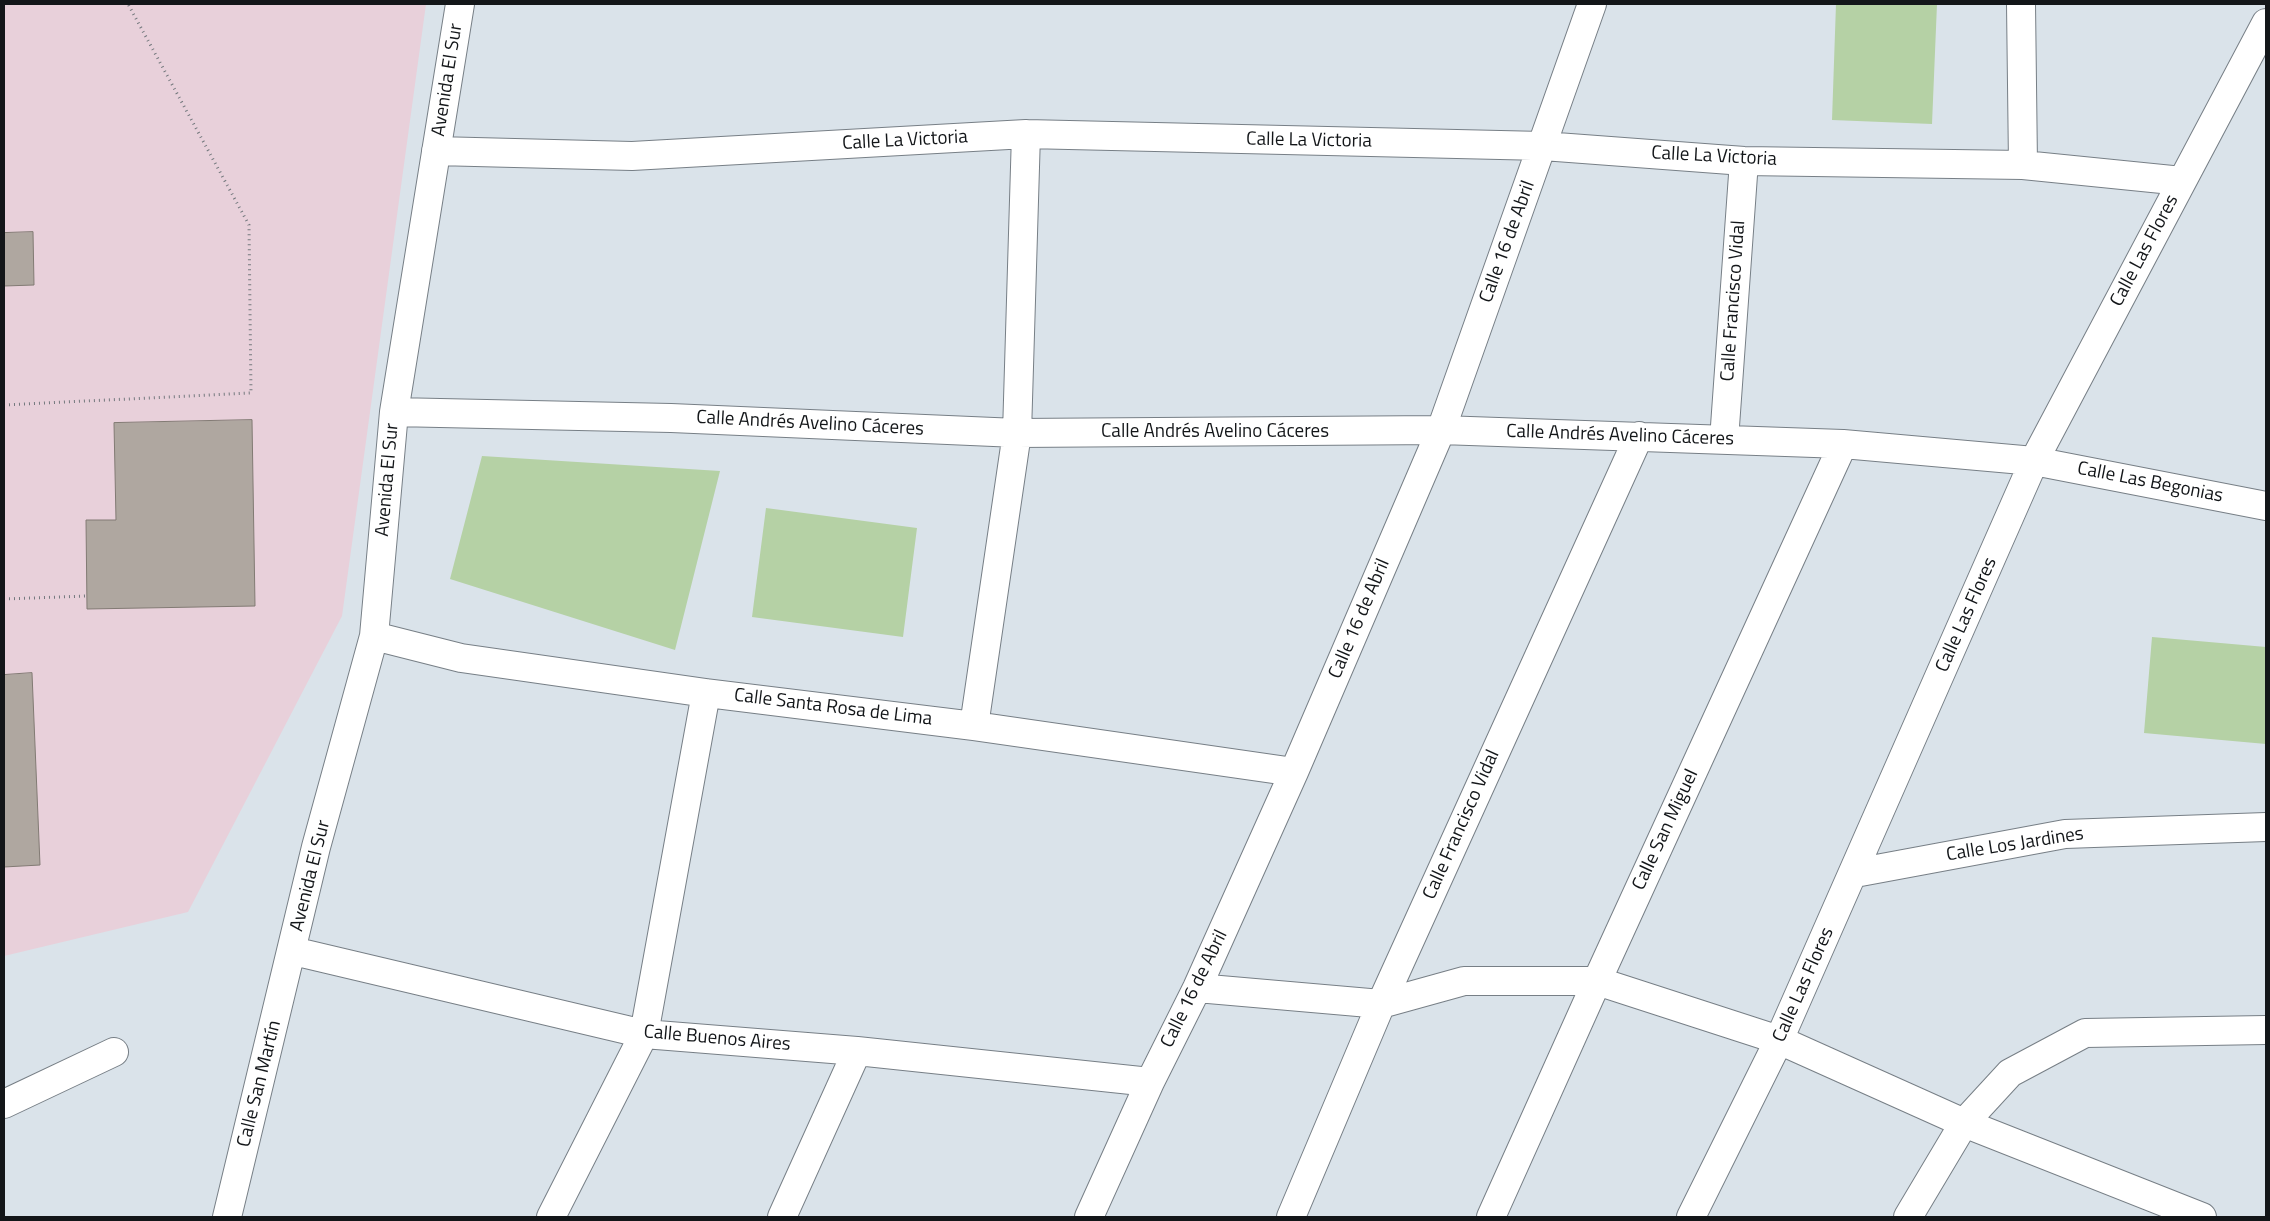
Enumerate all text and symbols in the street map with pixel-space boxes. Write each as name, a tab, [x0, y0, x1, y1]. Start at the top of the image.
street label: Avenida El Sur	[428, 22, 468, 138]
street label: Calle La Victoria	[842, 126, 968, 156]
street label: Calle La Victoria	[1246, 129, 1372, 153]
street label: Calle La Victoria	[1651, 142, 1777, 172]
street label: Calle 16 de Abril	[1475, 178, 1541, 306]
street label: Calle Las Flores	[2106, 191, 2184, 311]
street label: Calle Francisco Vidal	[1717, 220, 1751, 382]
street label: Calle Andrés Avelino Cáceres	[696, 407, 924, 441]
street label: Calle Andrés Avelino Cáceres	[1101, 421, 1329, 443]
street label: Calle Andrés Avelino Cáceres	[1506, 421, 1734, 451]
street label: Avenida El Sur	[372, 422, 404, 538]
street label: Calle Las Begonias	[2075, 458, 2225, 508]
street label: Calle Las Flores	[1932, 554, 2002, 676]
street label: Calle 16 de Abril	[1324, 556, 1396, 682]
street label: Calle Santa Rosa de Lima	[733, 685, 933, 731]
street label: Calle Francisco Vidal	[1419, 747, 1505, 903]
street label: Calle San Miguel	[1628, 766, 1704, 894]
street label: Avenida El Sur	[286, 818, 336, 934]
street label: Calle Los Jardines	[1945, 823, 2085, 867]
street label: Calle Las Flores	[1769, 924, 1839, 1046]
street label: Calle 16 de Abril	[1157, 926, 1233, 1052]
street label: Calle San Martín	[233, 1018, 287, 1150]
street label: Calle Buenos Aires	[643, 1021, 791, 1057]

